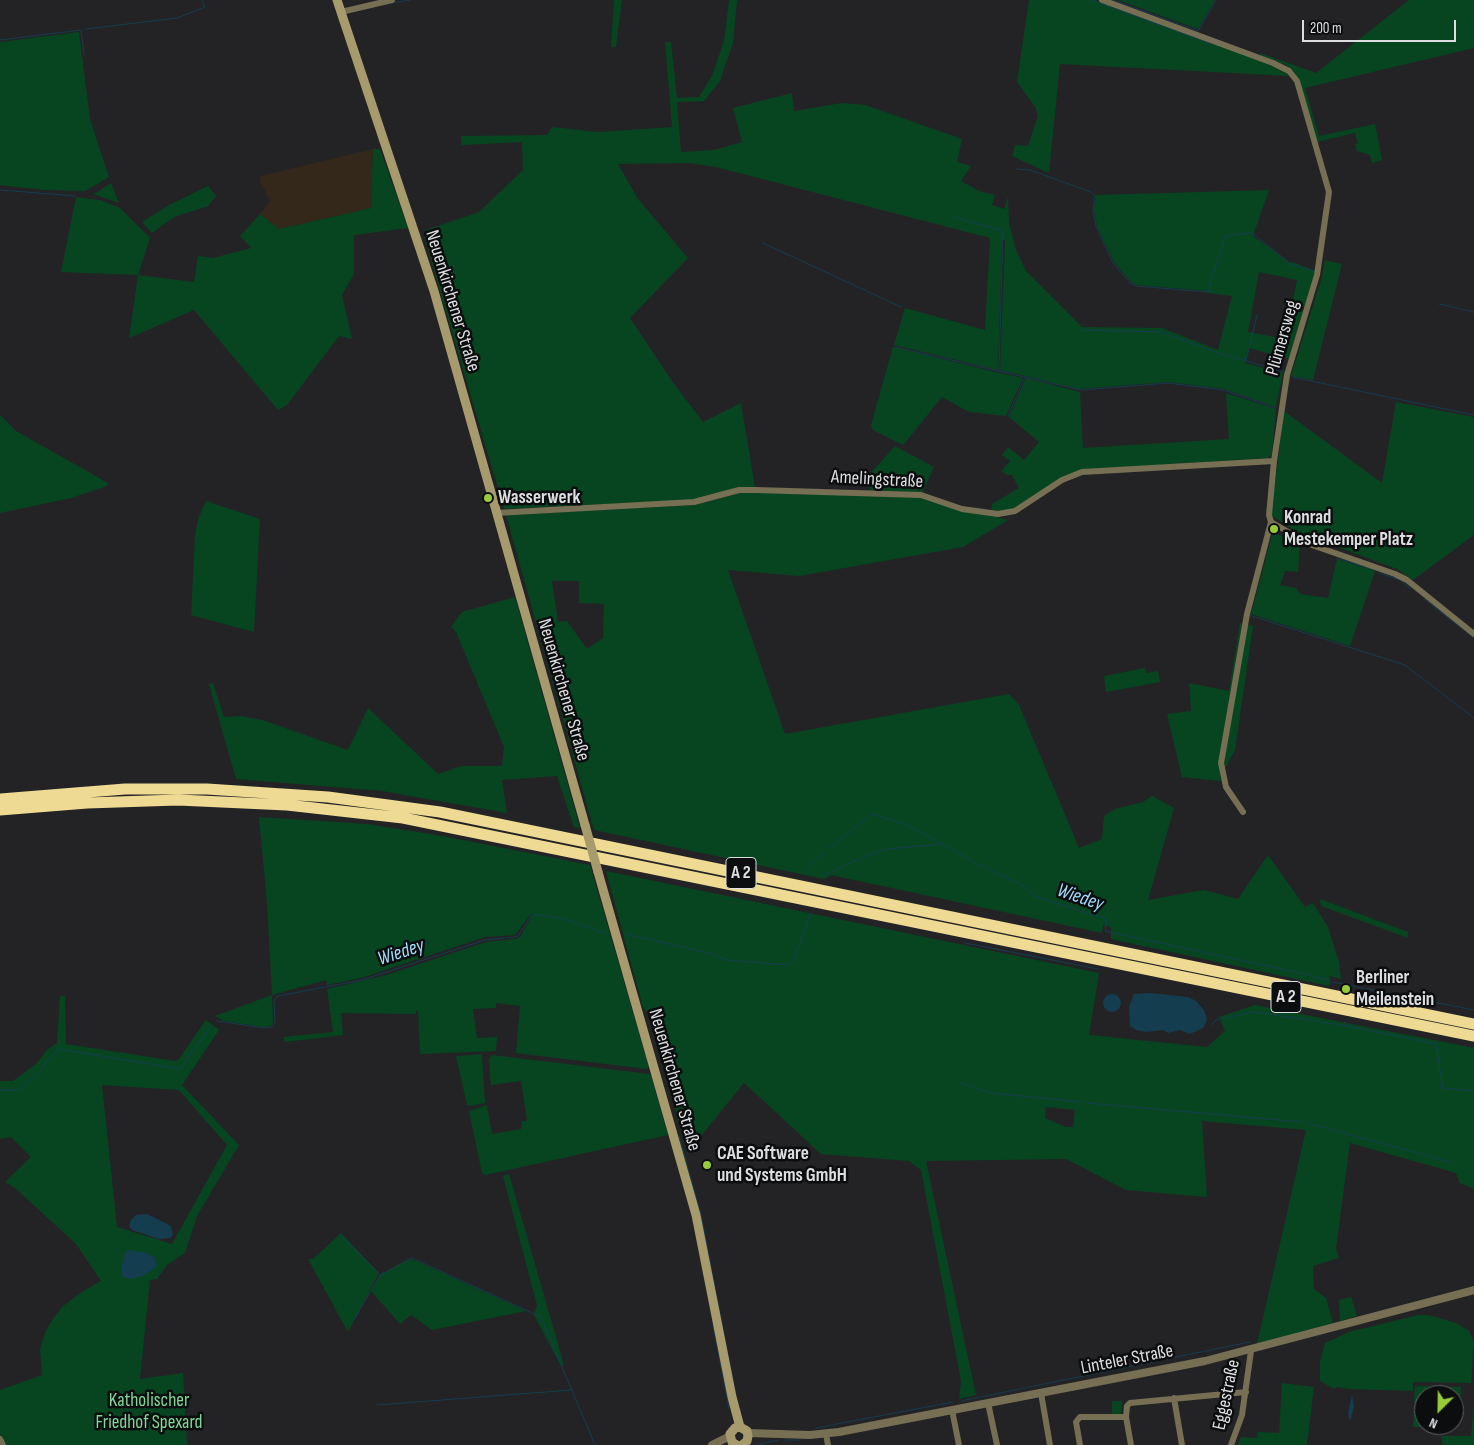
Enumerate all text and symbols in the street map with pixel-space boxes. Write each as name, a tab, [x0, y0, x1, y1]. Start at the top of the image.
scale bar	[1304, 10, 1458, 42]
text: 200 m	[1310, 19, 1342, 38]
street label: Neuenkirchener Straße	[420, 228, 484, 374]
street label: Plümersweg	[1261, 298, 1305, 378]
street label: Amelingstraße	[830, 466, 924, 494]
place label: Wasserwerk	[498, 487, 581, 509]
marker: Wasserwerk	[482, 492, 494, 504]
place label: Konrad Mestekemper Platz	[1284, 507, 1413, 551]
marker: Konrad Mestekemper Platz	[1268, 523, 1280, 535]
street label: Neuenkirchener Straße	[532, 616, 594, 764]
road number: A 2	[726, 858, 756, 888]
water label: Wiedey	[1054, 879, 1106, 917]
water label: Wiedey	[375, 934, 427, 972]
place label: Berliner Meilenstein	[1356, 967, 1434, 1011]
road number: A 2	[1271, 982, 1301, 1012]
marker: Berliner Meilenstein	[1340, 983, 1352, 995]
street label: Neuenkirchener Straße	[643, 1006, 705, 1154]
place label: CAE Software und Systems GmbH	[717, 1143, 847, 1187]
marker: CAE Software und Systems GmbH	[701, 1159, 713, 1171]
street label: Linteler Straße	[1079, 1340, 1175, 1380]
street label: Eggestraße	[1208, 1358, 1246, 1432]
north arrow	[1414, 1385, 1464, 1435]
park label: Katholischer Friedhof Spexard	[95, 1390, 203, 1434]
text: N	[1427, 1414, 1440, 1433]

